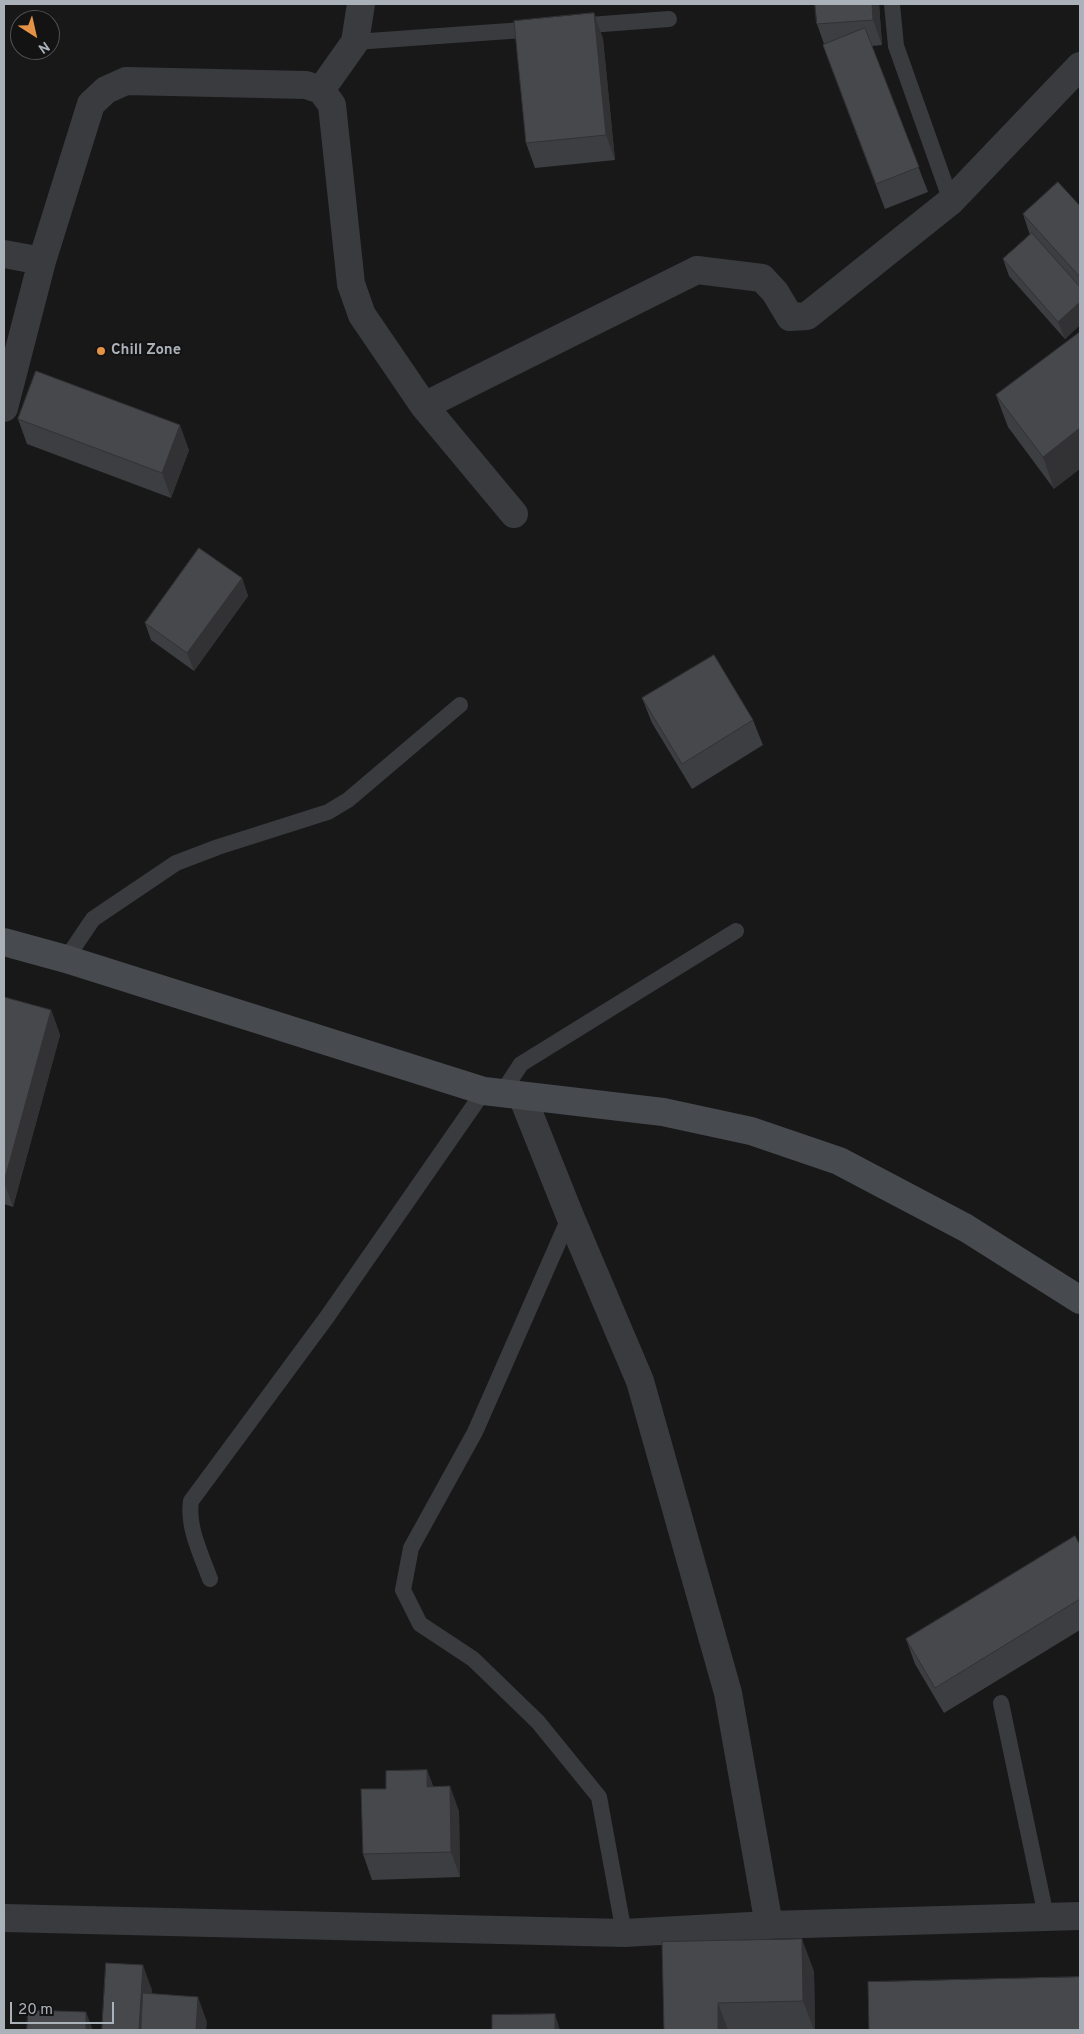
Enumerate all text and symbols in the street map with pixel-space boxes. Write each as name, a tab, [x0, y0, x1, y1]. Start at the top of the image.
north arrow	[10, 10, 60, 60]
text: N	[34, 37, 52, 57]
place label: Chill Zone	[111, 342, 181, 360]
marker: Chill Zone	[95, 345, 107, 357]
scale bar	[12, 1992, 116, 2024]
text: 20 m	[18, 2001, 53, 2020]

